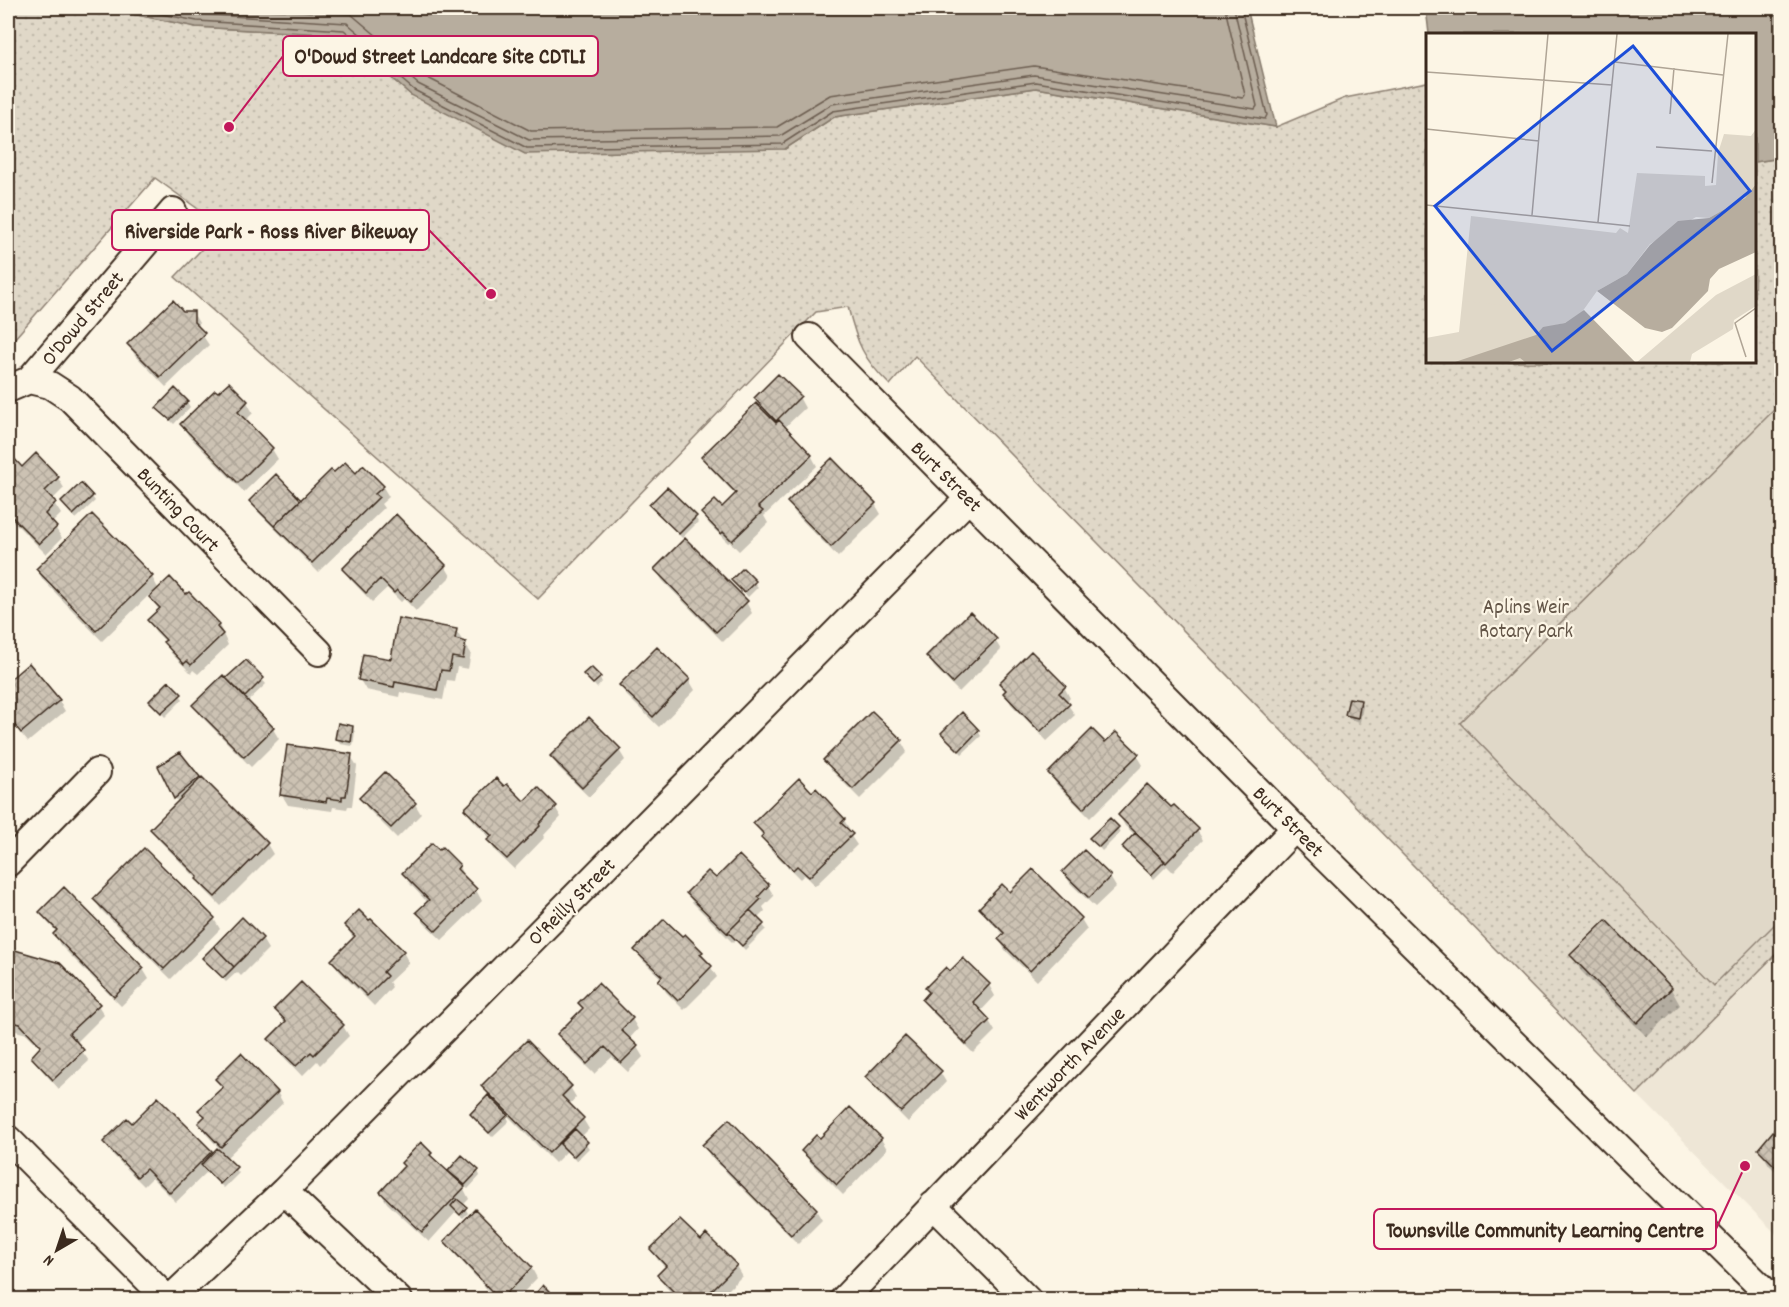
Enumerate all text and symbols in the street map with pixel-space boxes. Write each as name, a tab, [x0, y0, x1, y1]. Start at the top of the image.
inset map	[1426, 33, 1756, 363]
callout: O'Dowd Street Landcare Site CDTLI	[283, 36, 598, 76]
text: O'Dowd Street Landcare Site CDTLI	[294, 43, 586, 74]
callout: Riverside Park - Ross River Bikeway	[112, 210, 429, 250]
text: Riverside Park - Ross River Bikeway	[125, 218, 418, 249]
street label: O'Dowd Street	[36, 266, 133, 374]
street label: Burt Street	[902, 436, 988, 521]
street label: Bunting Court	[128, 462, 225, 561]
park label: Aplins Weir Rotary Park	[1479, 594, 1573, 648]
street label: Burt Street	[1244, 781, 1330, 866]
street label: O'Reilly Street	[522, 852, 624, 954]
street label: Wentworth Avenue	[1009, 1001, 1134, 1129]
callout: Townsville Community Learning Centre	[1374, 1209, 1716, 1249]
text: Townsville Community Learning Centre	[1386, 1217, 1704, 1248]
north arrow	[27, 1220, 87, 1280]
text: N	[39, 1248, 59, 1271]

